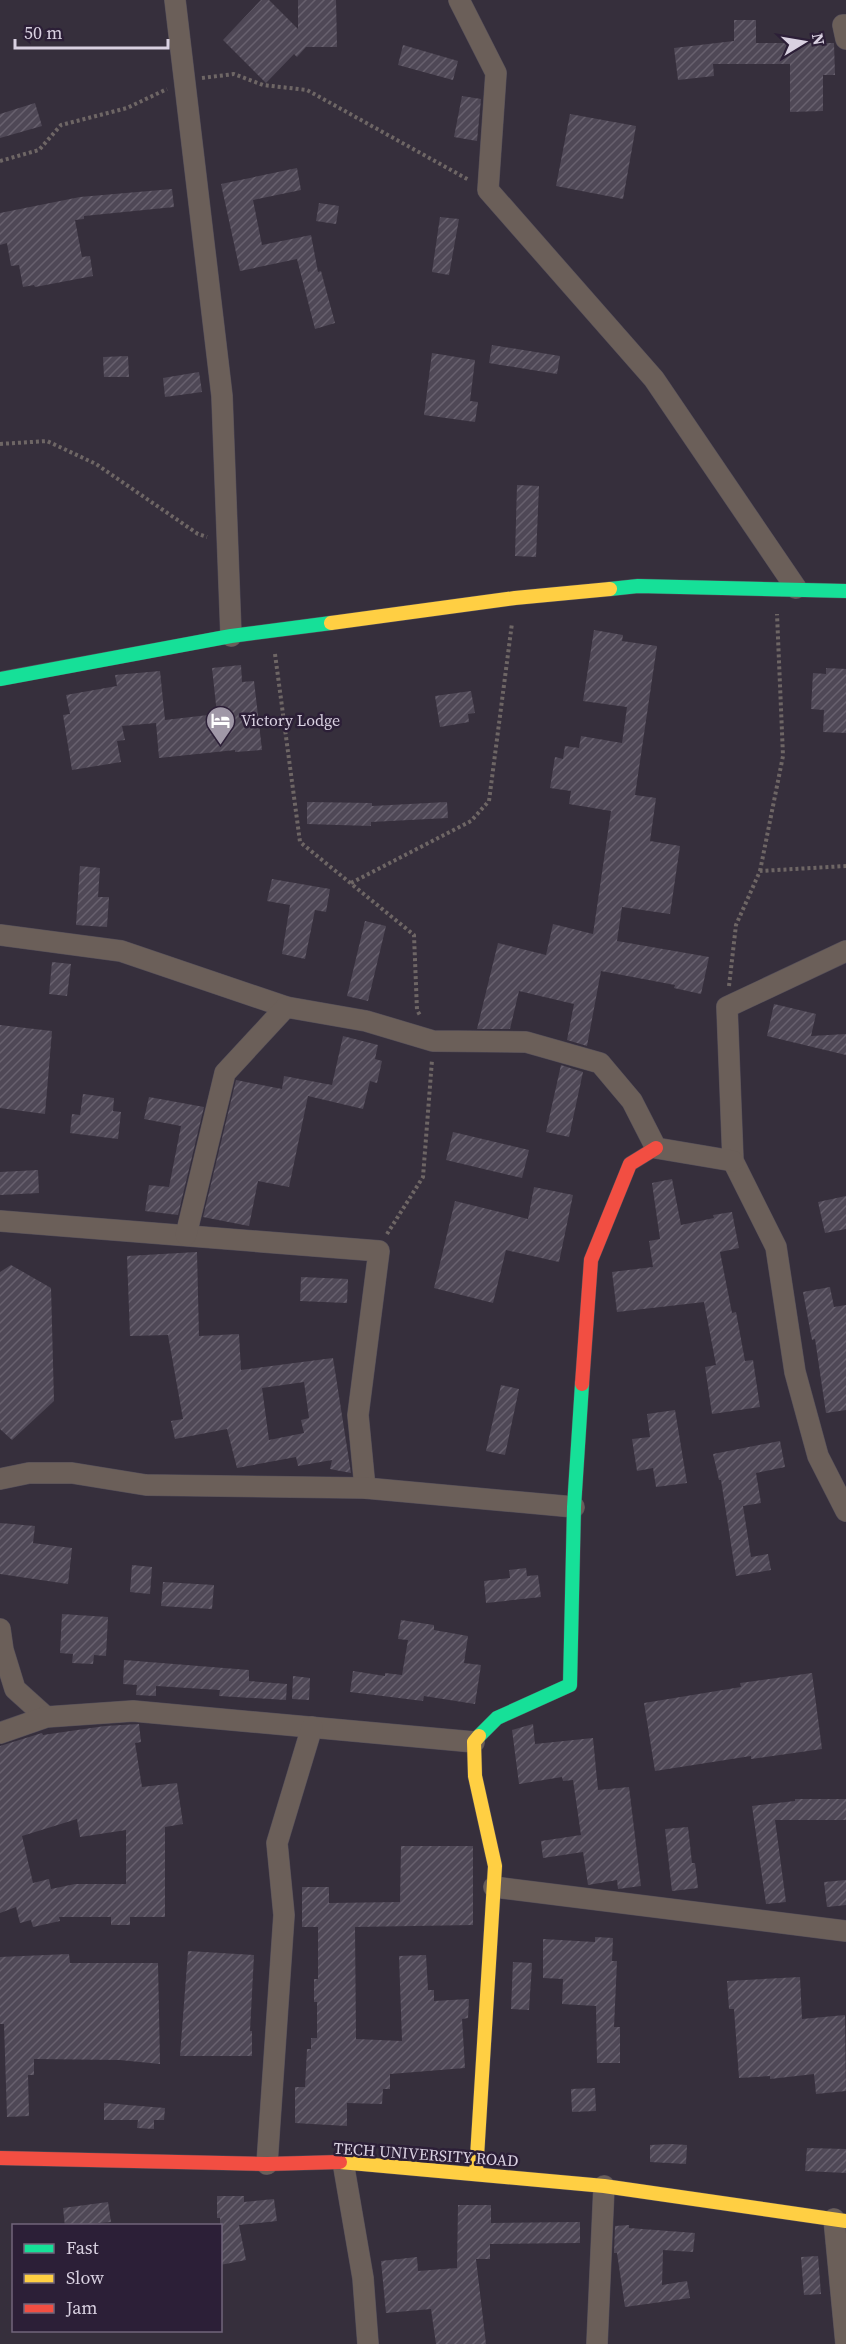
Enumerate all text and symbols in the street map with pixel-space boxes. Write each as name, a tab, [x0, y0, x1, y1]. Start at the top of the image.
scale bar	[15, 12, 168, 50]
north arrow	[774, 12, 834, 72]
text: 50 m	[24, 20, 62, 45]
text: N	[807, 31, 831, 47]
hotel icon: Victory Lodge	[204, 704, 236, 746]
place label: Victory Lodge	[241, 709, 340, 731]
street label: TECH UNIVERSITY ROAD	[333, 2137, 519, 2171]
legend	[12, 2224, 222, 2332]
text: Fast	[66, 2235, 99, 2260]
text: Slow	[66, 2265, 104, 2290]
text: Jam	[65, 2295, 98, 2320]

